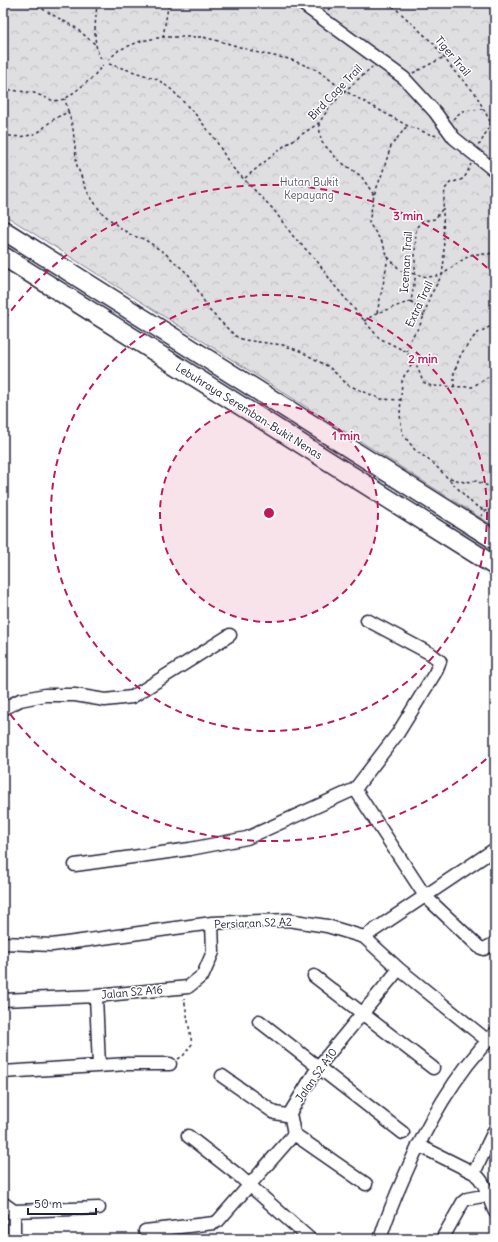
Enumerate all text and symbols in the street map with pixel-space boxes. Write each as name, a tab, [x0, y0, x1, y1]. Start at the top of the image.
street label: Tiger Trail	[432, 33, 474, 79]
street label: Bird Cage Trail	[305, 61, 365, 123]
park label: Hutan Bukit Kepayang	[280, 175, 339, 202]
text: 3 min	[393, 208, 423, 223]
street label: Iceman Trail	[397, 231, 415, 293]
street label: Extra Trail	[402, 279, 436, 329]
text: 2 min	[408, 351, 438, 366]
street label: Lebuhraya Seremban-Bukit Nenas	[173, 360, 325, 462]
text: 1 min	[332, 428, 360, 443]
centre of rings	[262, 506, 276, 520]
street label: Persiaran S2 A2	[214, 915, 292, 931]
street label: Jalan S2 A16	[101, 982, 163, 1002]
street label: Jalan S2 A10	[292, 1045, 340, 1105]
scale bar	[28, 1190, 96, 1216]
text: 50 m	[34, 1196, 63, 1211]

